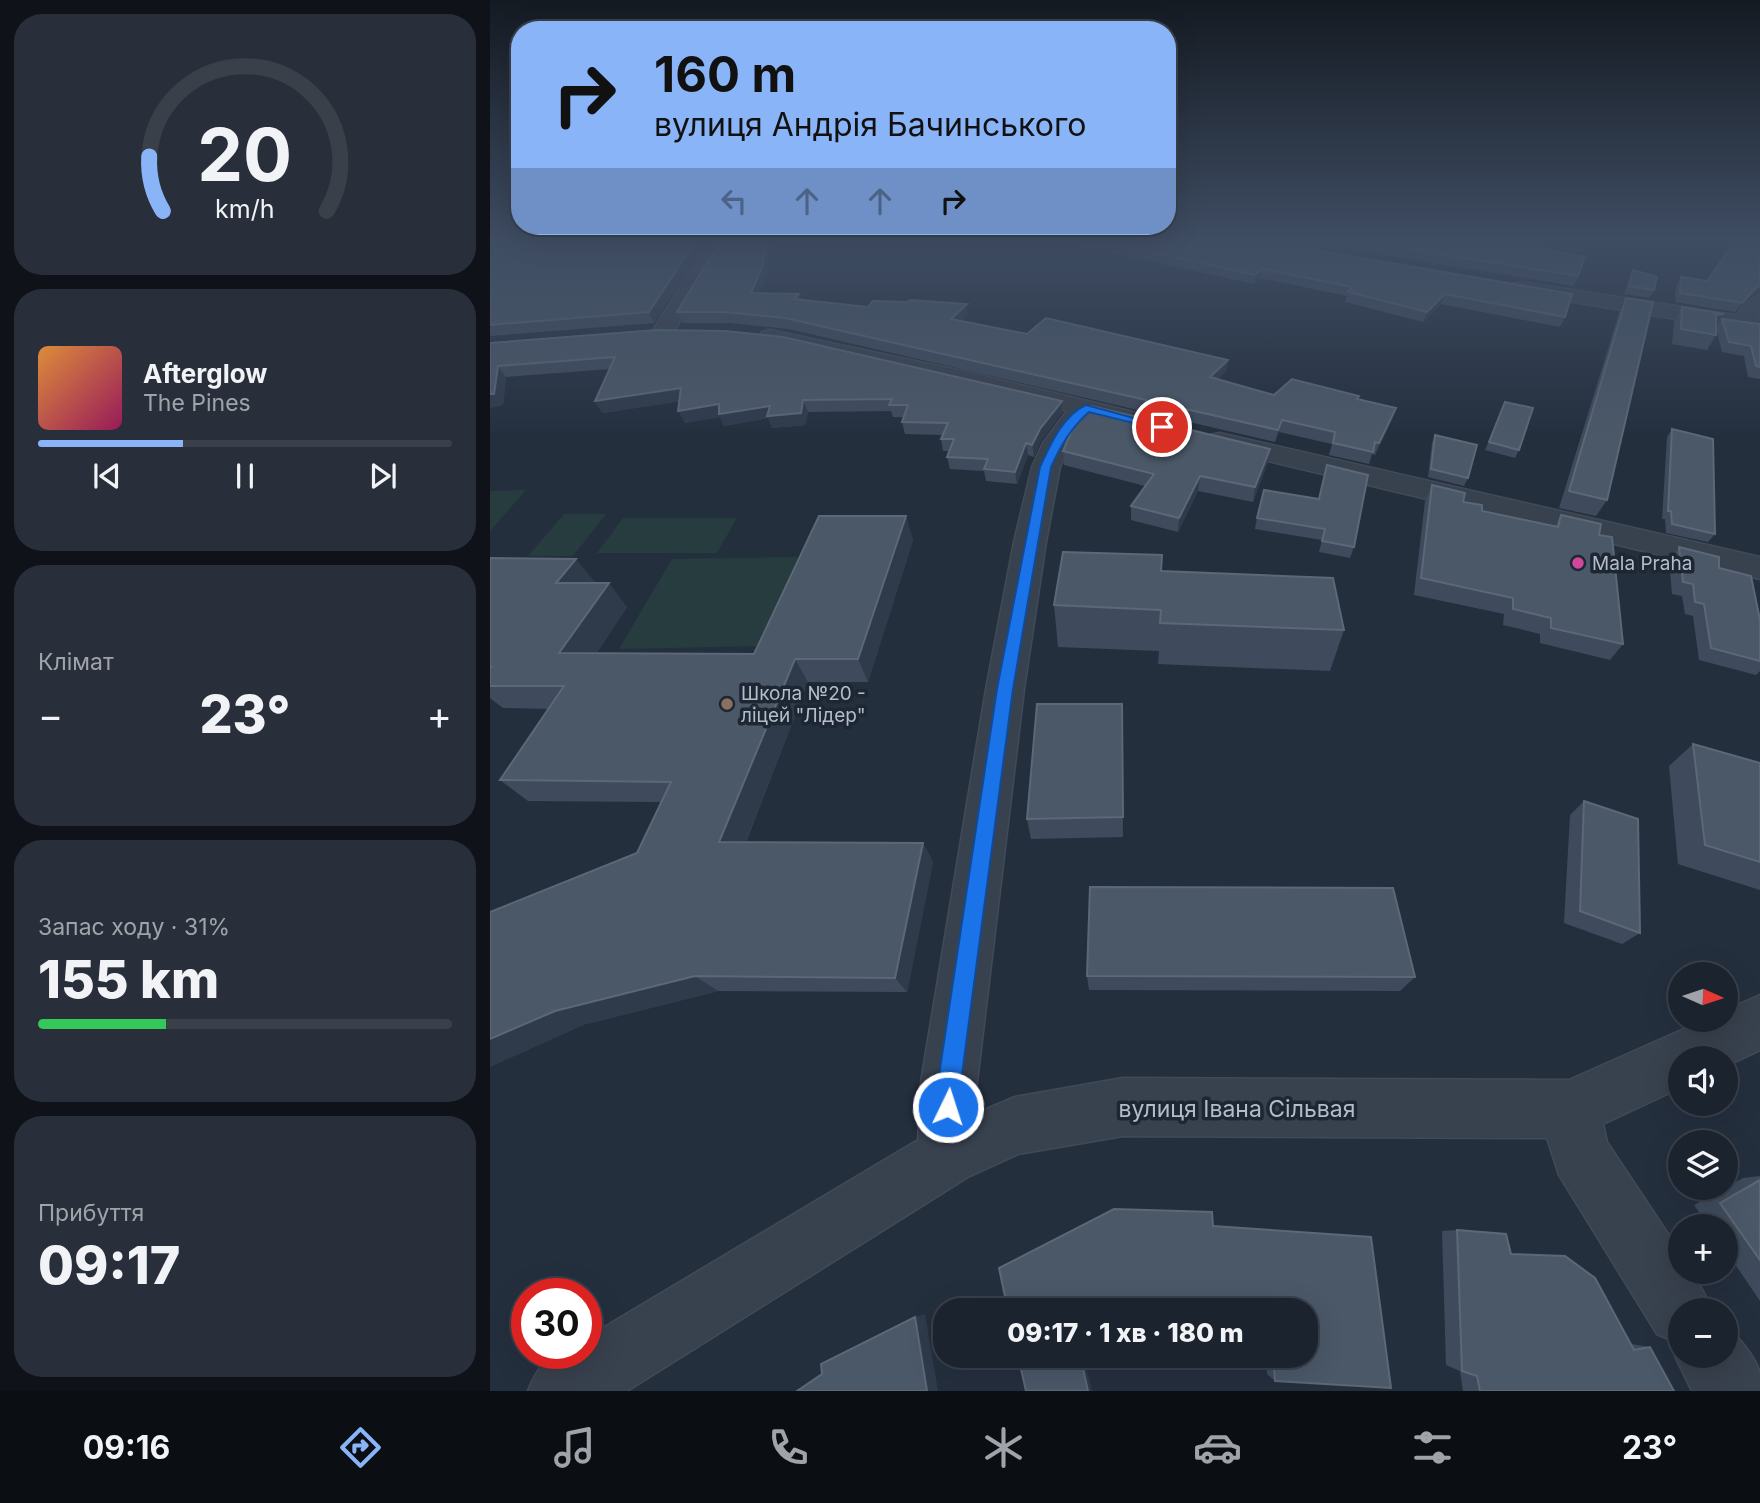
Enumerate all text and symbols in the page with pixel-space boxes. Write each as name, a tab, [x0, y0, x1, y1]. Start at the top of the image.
text: 160 m	[654, 45, 796, 104]
icon: right	[539, 49, 630, 140]
text: вулиця Андрія Бачинського	[654, 105, 1087, 144]
text: 20	[198, 110, 292, 199]
icon: left	[715, 182, 753, 220]
icon: ahead	[788, 182, 826, 220]
icon: ahead	[861, 182, 899, 220]
icon: right	[934, 182, 972, 220]
text: km/h	[215, 194, 275, 224]
text: Afterglow	[143, 358, 267, 389]
text: The Pines	[143, 389, 251, 417]
pin	[1132, 397, 1192, 457]
icon: arrive	[1143, 408, 1181, 446]
icon: previous	[88, 457, 126, 495]
icon: pause	[226, 457, 264, 495]
icon: next	[364, 457, 402, 495]
place label: Mala Praha	[1592, 552, 1692, 575]
marker: Mala Praha	[1570, 555, 1586, 571]
text: Клімат	[38, 648, 114, 676]
place label: Школа №20 - ліцей "Лідер"	[741, 682, 866, 727]
text: 23°	[199, 683, 291, 746]
text: −	[38, 692, 63, 738]
text: +	[427, 692, 452, 738]
marker: Школа №20 - ліцей "Лідер"	[719, 696, 735, 712]
text: Запас ходу · 31%	[38, 913, 230, 941]
text: 155 km	[38, 948, 219, 1011]
north arrow	[1668, 962, 1738, 1032]
map controls	[1668, 962, 1738, 1368]
button: sound	[1668, 1046, 1738, 1116]
position arrow	[911, 1070, 985, 1144]
street label: вулиця Івана Сільвая	[1119, 1095, 1355, 1123]
button: layers	[1668, 1130, 1738, 1200]
text: Прибуття	[38, 1199, 144, 1227]
button: +	[1668, 1214, 1738, 1284]
text: 09:17	[38, 1234, 180, 1297]
speed limit sign: 30	[511, 1278, 602, 1369]
button: −	[1668, 1298, 1738, 1368]
text: 09:17 · 1 хв · 180 m	[1007, 1317, 1244, 1348]
icon: directions	[336, 1423, 385, 1472]
icon: music	[550, 1423, 599, 1472]
icon: phone	[764, 1423, 813, 1472]
icon: climate	[979, 1423, 1028, 1472]
icon: car	[1193, 1423, 1242, 1472]
icon: filters	[1408, 1423, 1457, 1472]
text: 09:16	[83, 1428, 170, 1467]
text: 23°	[1622, 1428, 1677, 1467]

